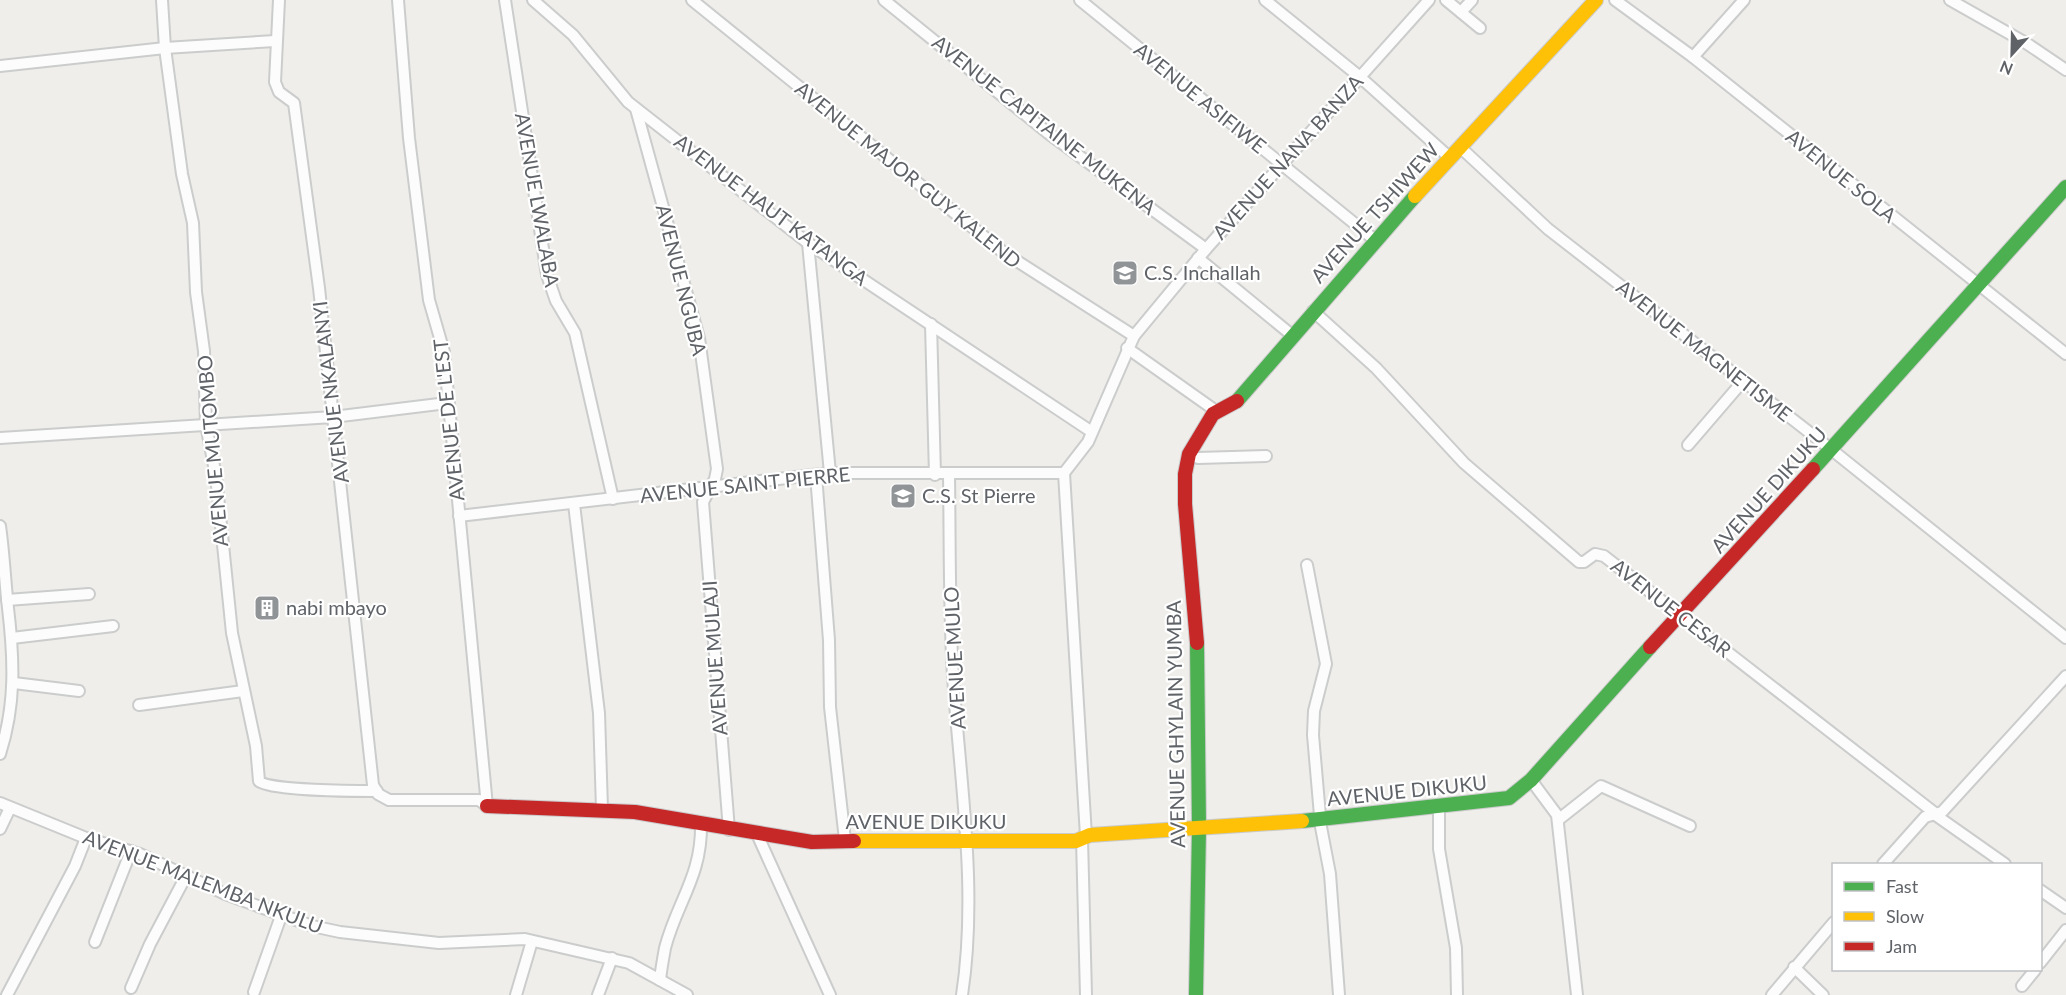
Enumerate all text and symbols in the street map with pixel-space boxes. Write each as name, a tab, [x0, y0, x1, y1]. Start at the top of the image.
north arrow	[1982, 24, 2042, 84]
street label: AVENUE CAPITAINE MUKENA	[928, 29, 1162, 219]
street label: AVENUE ASIFIWE	[1130, 37, 1271, 158]
text: N	[1997, 57, 2015, 79]
street label: AVENUE NANA BANZA	[1207, 69, 1368, 244]
street label: AVENUE MAJOR GUY KALEND	[791, 76, 1026, 273]
street label: AVENUE LWALABA	[511, 111, 565, 289]
street label: AVENUE SOLA	[1782, 123, 1902, 227]
street label: AVENUE HAUT KATANGA	[670, 128, 874, 290]
street label: AVENUE TSHIWEW	[1305, 137, 1444, 287]
street label: AVENUE NGUBA	[652, 202, 712, 358]
school or university icon: C.S. Inchallah	[1110, 258, 1140, 288]
place label: C.S. Inchallah	[1144, 260, 1261, 284]
street label: AVENUE MAGNETISME	[1612, 274, 1797, 426]
street label: AVENUE NKALANYI	[307, 300, 353, 485]
street label: AVENUE DE L'EST	[428, 338, 468, 502]
street label: AVENUE MUTOMBO	[192, 354, 232, 548]
street label: AVENUE DIKUKU	[1705, 422, 1831, 557]
street label: AVENUE SAINT PIERRE	[639, 461, 851, 507]
school or university icon: C.S. St Pierre	[888, 481, 918, 511]
place label: C.S. St Pierre	[922, 483, 1035, 507]
street label: AVENUE CESAR	[1607, 553, 1737, 662]
street label: AVENUE MULAJI	[697, 580, 731, 736]
street label: AVENUE MULO	[938, 586, 970, 730]
building icon: nabi mbayo	[252, 593, 282, 623]
place label: nabi mbayo	[286, 595, 387, 619]
street label: AVENUE GHYLAIN YUMBA	[1161, 600, 1189, 848]
street label: AVENUE DIKUKU	[1326, 770, 1488, 810]
street label: AVENUE DIKUKU	[846, 809, 1006, 833]
street label: AVENUE MALEMBA NKULU	[80, 824, 327, 938]
legend	[1832, 863, 2042, 971]
text: Fast	[1886, 875, 1919, 897]
text: Slow	[1886, 905, 1924, 927]
text: Jam	[1886, 935, 1917, 957]

